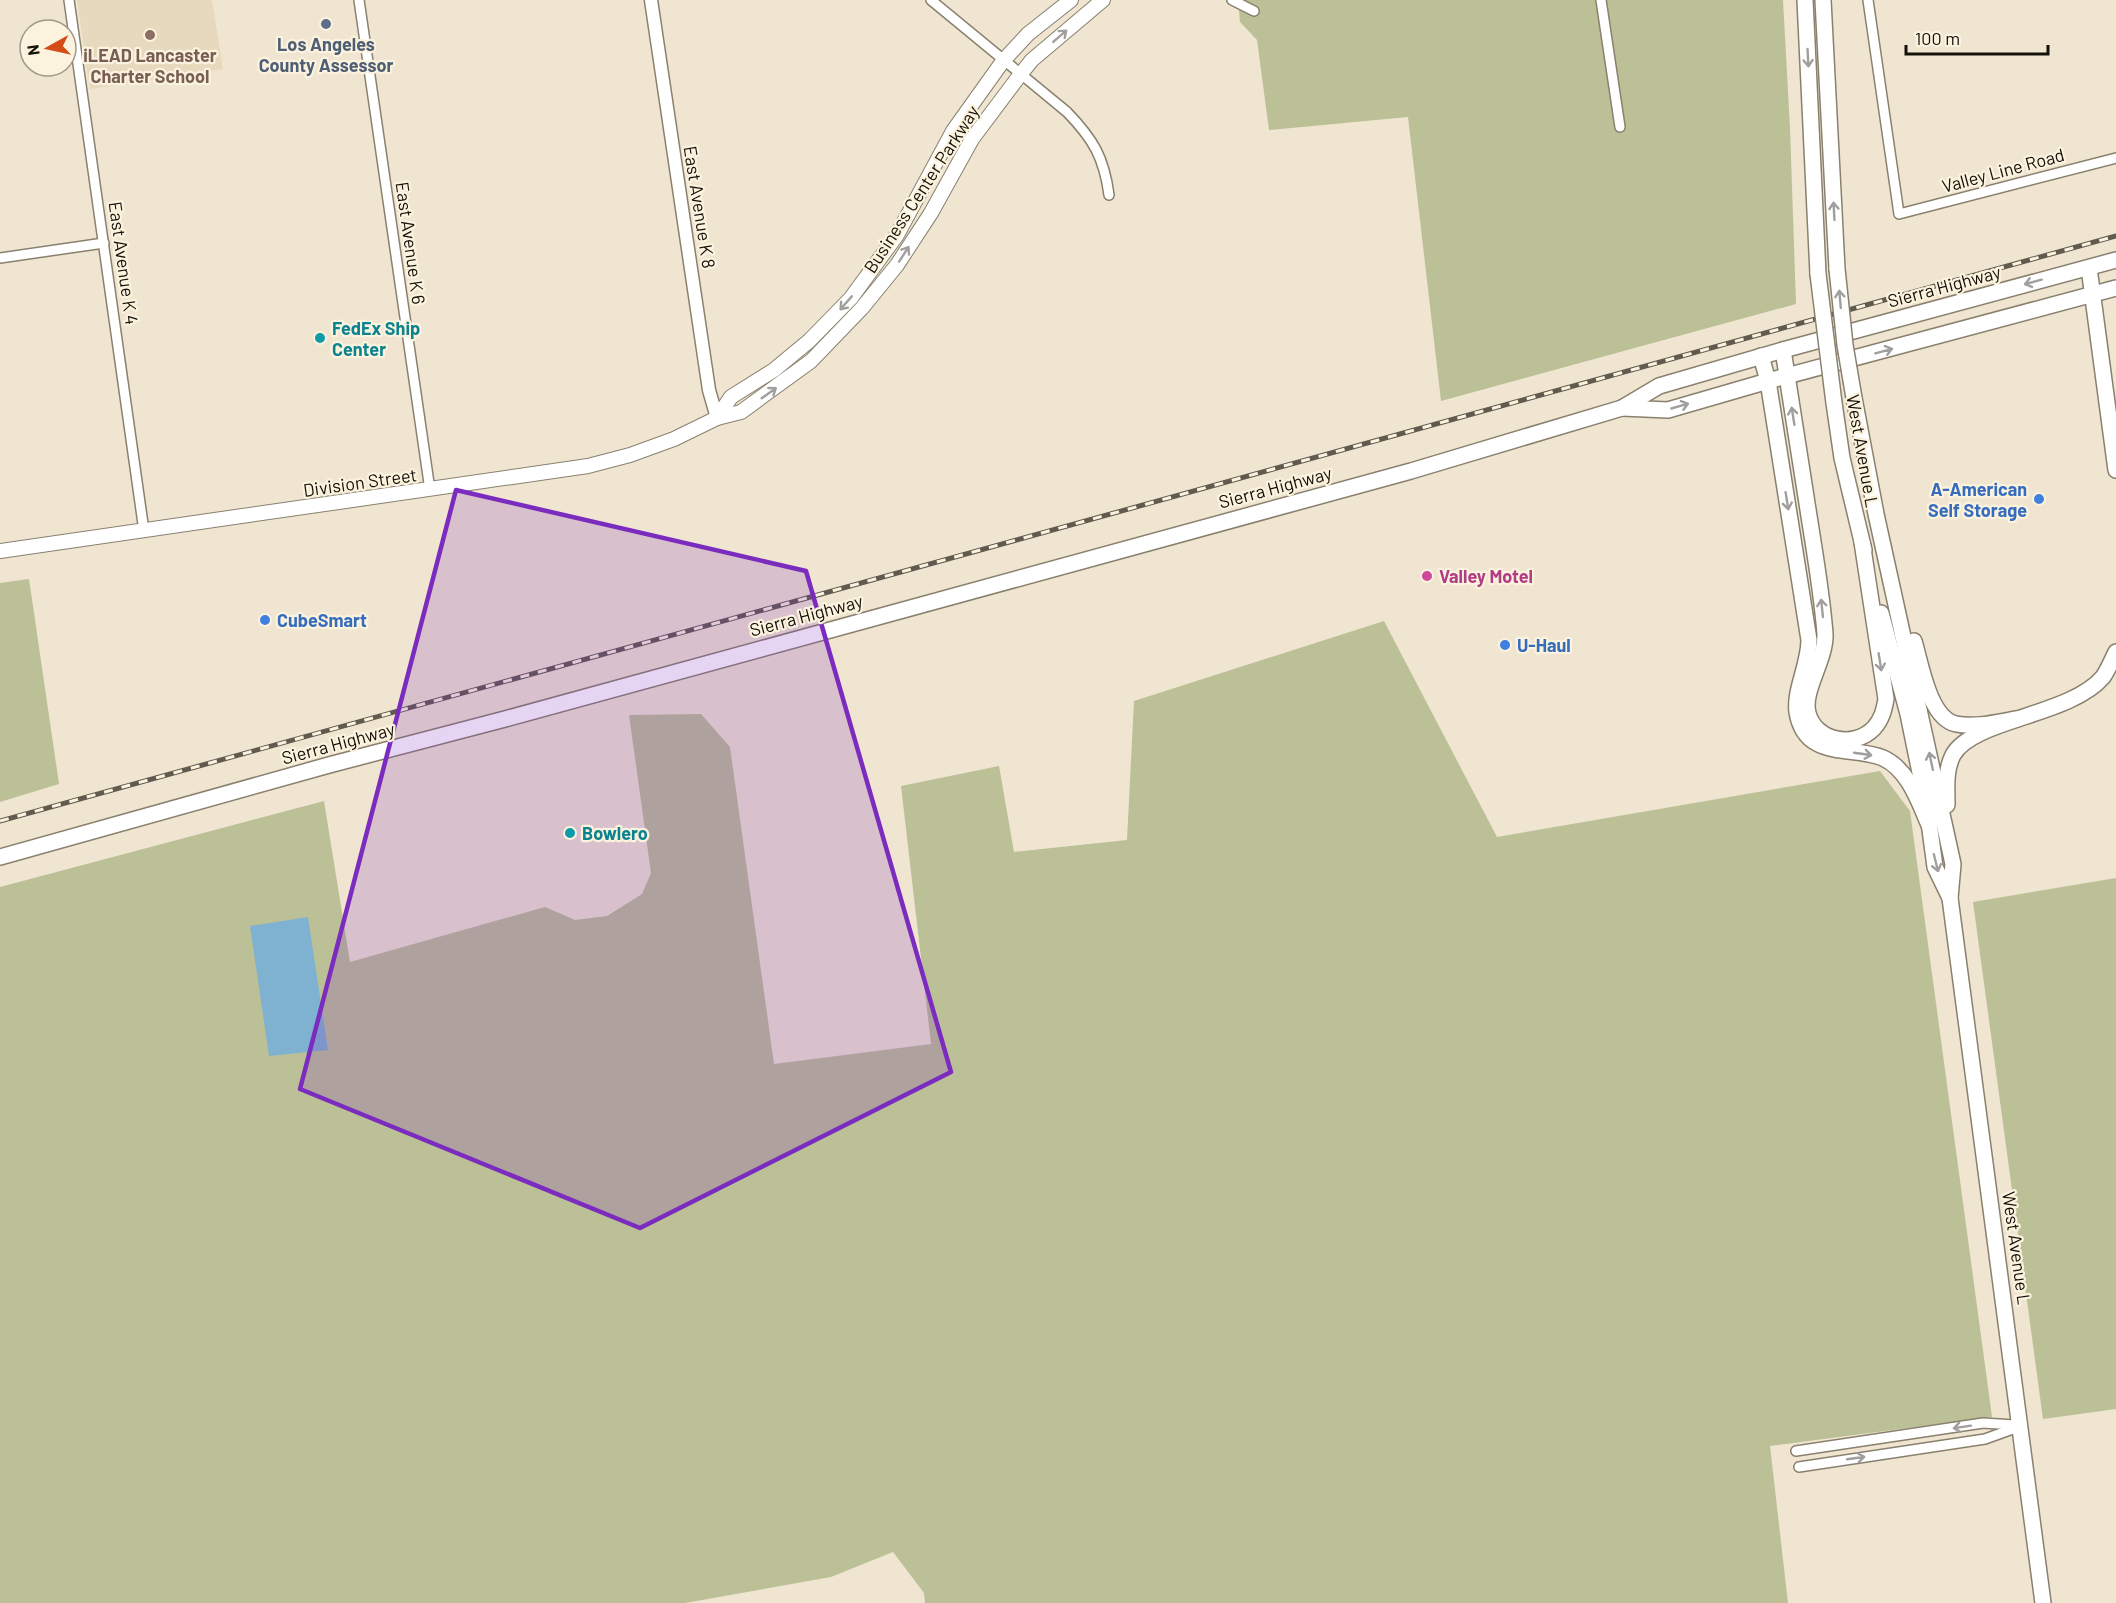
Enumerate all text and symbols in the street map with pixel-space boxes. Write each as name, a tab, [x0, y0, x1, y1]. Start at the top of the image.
marker: Los Angeles County Assessor	[319, 17, 333, 31]
north arrow	[18, 18, 78, 78]
scale bar	[1906, 18, 2048, 56]
text: 100 m	[1915, 27, 1960, 49]
marker: iLEAD Lancaster Charter School	[143, 28, 157, 42]
one-way arrow	[1052, 29, 1067, 43]
place label: Los Angeles County Assessor	[259, 33, 393, 76]
text: N	[23, 44, 43, 57]
place label: iLEAD Lancaster Charter School	[83, 44, 217, 87]
one-way arrow	[1802, 48, 1813, 68]
street label: Business Center Parkway	[859, 101, 983, 277]
street label: Valley Line Road	[1939, 143, 2067, 197]
street label: East Avenue K 8	[679, 144, 721, 270]
street label: East Avenue K 6	[392, 180, 430, 306]
street label: East Avenue K 4	[104, 200, 144, 326]
one-way arrow	[1829, 202, 1840, 222]
one-way arrow	[899, 246, 911, 263]
street label: Sierra Highway	[1885, 260, 2003, 312]
one-way arrow	[2024, 277, 2043, 289]
one-way arrow	[1834, 289, 1845, 309]
one-way arrow	[839, 295, 853, 310]
place label: FedEx Ship Center	[332, 317, 420, 360]
marker: FedEx Ship Center	[313, 331, 327, 345]
one-way arrow	[1875, 344, 1894, 356]
one-way arrow	[760, 387, 776, 399]
street label: West Avenue L	[1842, 393, 1884, 509]
one-way arrow	[1670, 400, 1689, 411]
one-way arrow	[1788, 406, 1799, 426]
street label: Sierra Highway	[1216, 461, 1334, 513]
street label: Division Street	[302, 463, 418, 501]
place label: A-American Self Storage	[1928, 478, 2027, 521]
one-way arrow	[1782, 491, 1793, 510]
marker: A-American Self Storage	[2032, 492, 2046, 506]
place label: Valley Motel	[1439, 565, 1533, 587]
marker: Valley Motel	[1420, 569, 1434, 583]
street label: Sierra Highway	[747, 589, 865, 641]
one-way arrow	[1816, 599, 1827, 619]
place label: CubeSmart	[277, 609, 367, 631]
marker: CubeSmart	[258, 613, 272, 627]
place label: U-Haul	[1517, 634, 1571, 656]
marker: U-Haul	[1498, 638, 1512, 652]
one-way arrow	[1875, 652, 1886, 672]
street label: Sierra Highway	[279, 717, 397, 769]
one-way arrow	[1853, 749, 1873, 760]
one-way arrow	[1925, 751, 1936, 771]
place label: Bowlero	[582, 822, 648, 844]
marker: Bowlero	[563, 826, 577, 840]
one-way arrow	[1930, 853, 1942, 872]
street label: West Avenue L	[1998, 1190, 2036, 1306]
one-way arrow	[1953, 1421, 1973, 1432]
one-way arrow	[1846, 1452, 1866, 1463]

